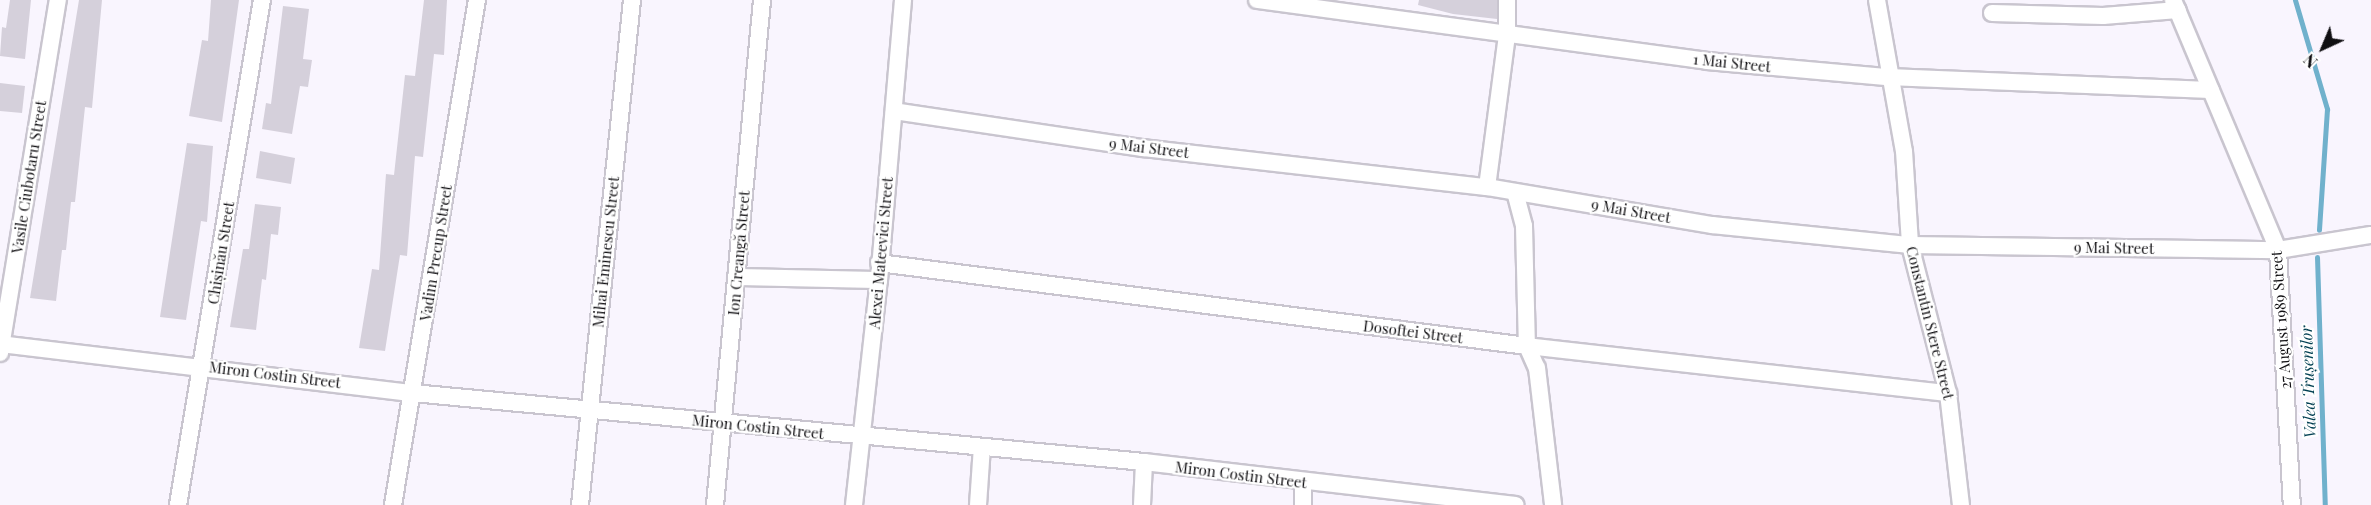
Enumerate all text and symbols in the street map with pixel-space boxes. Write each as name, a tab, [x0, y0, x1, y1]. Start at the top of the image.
north arrow	[2293, 18, 2353, 78]
street label: 1 Mai Street	[1692, 50, 1772, 76]
text: N	[2299, 50, 2322, 73]
street label: Vasile Ciubotaru Street	[8, 99, 50, 255]
street label: 9 Mai Street	[1108, 134, 1190, 162]
street label: Mihai Eminescu Street	[589, 175, 623, 329]
street label: Alexei Mateevici Street	[865, 176, 897, 330]
street label: Vadim Precup Street	[416, 184, 456, 322]
street label: Ion Creangă Street	[725, 190, 753, 316]
street label: 9 Mai Street	[1590, 195, 1672, 227]
street label: Chișinău Street	[204, 200, 238, 306]
street label: 9 Mai Street	[2074, 238, 2154, 258]
street label: Constantin Stere Street	[1902, 245, 1958, 401]
street label: 27 August 1989 Street	[2267, 250, 2295, 390]
street label: Dosoftei Street	[1362, 317, 1464, 347]
water label: Valea Trușenilor	[2296, 325, 2320, 439]
street label: Miron Costin Street	[208, 358, 342, 392]
street label: Miron Costin Street	[691, 411, 825, 443]
street label: Miron Costin Street	[1174, 458, 1308, 492]

